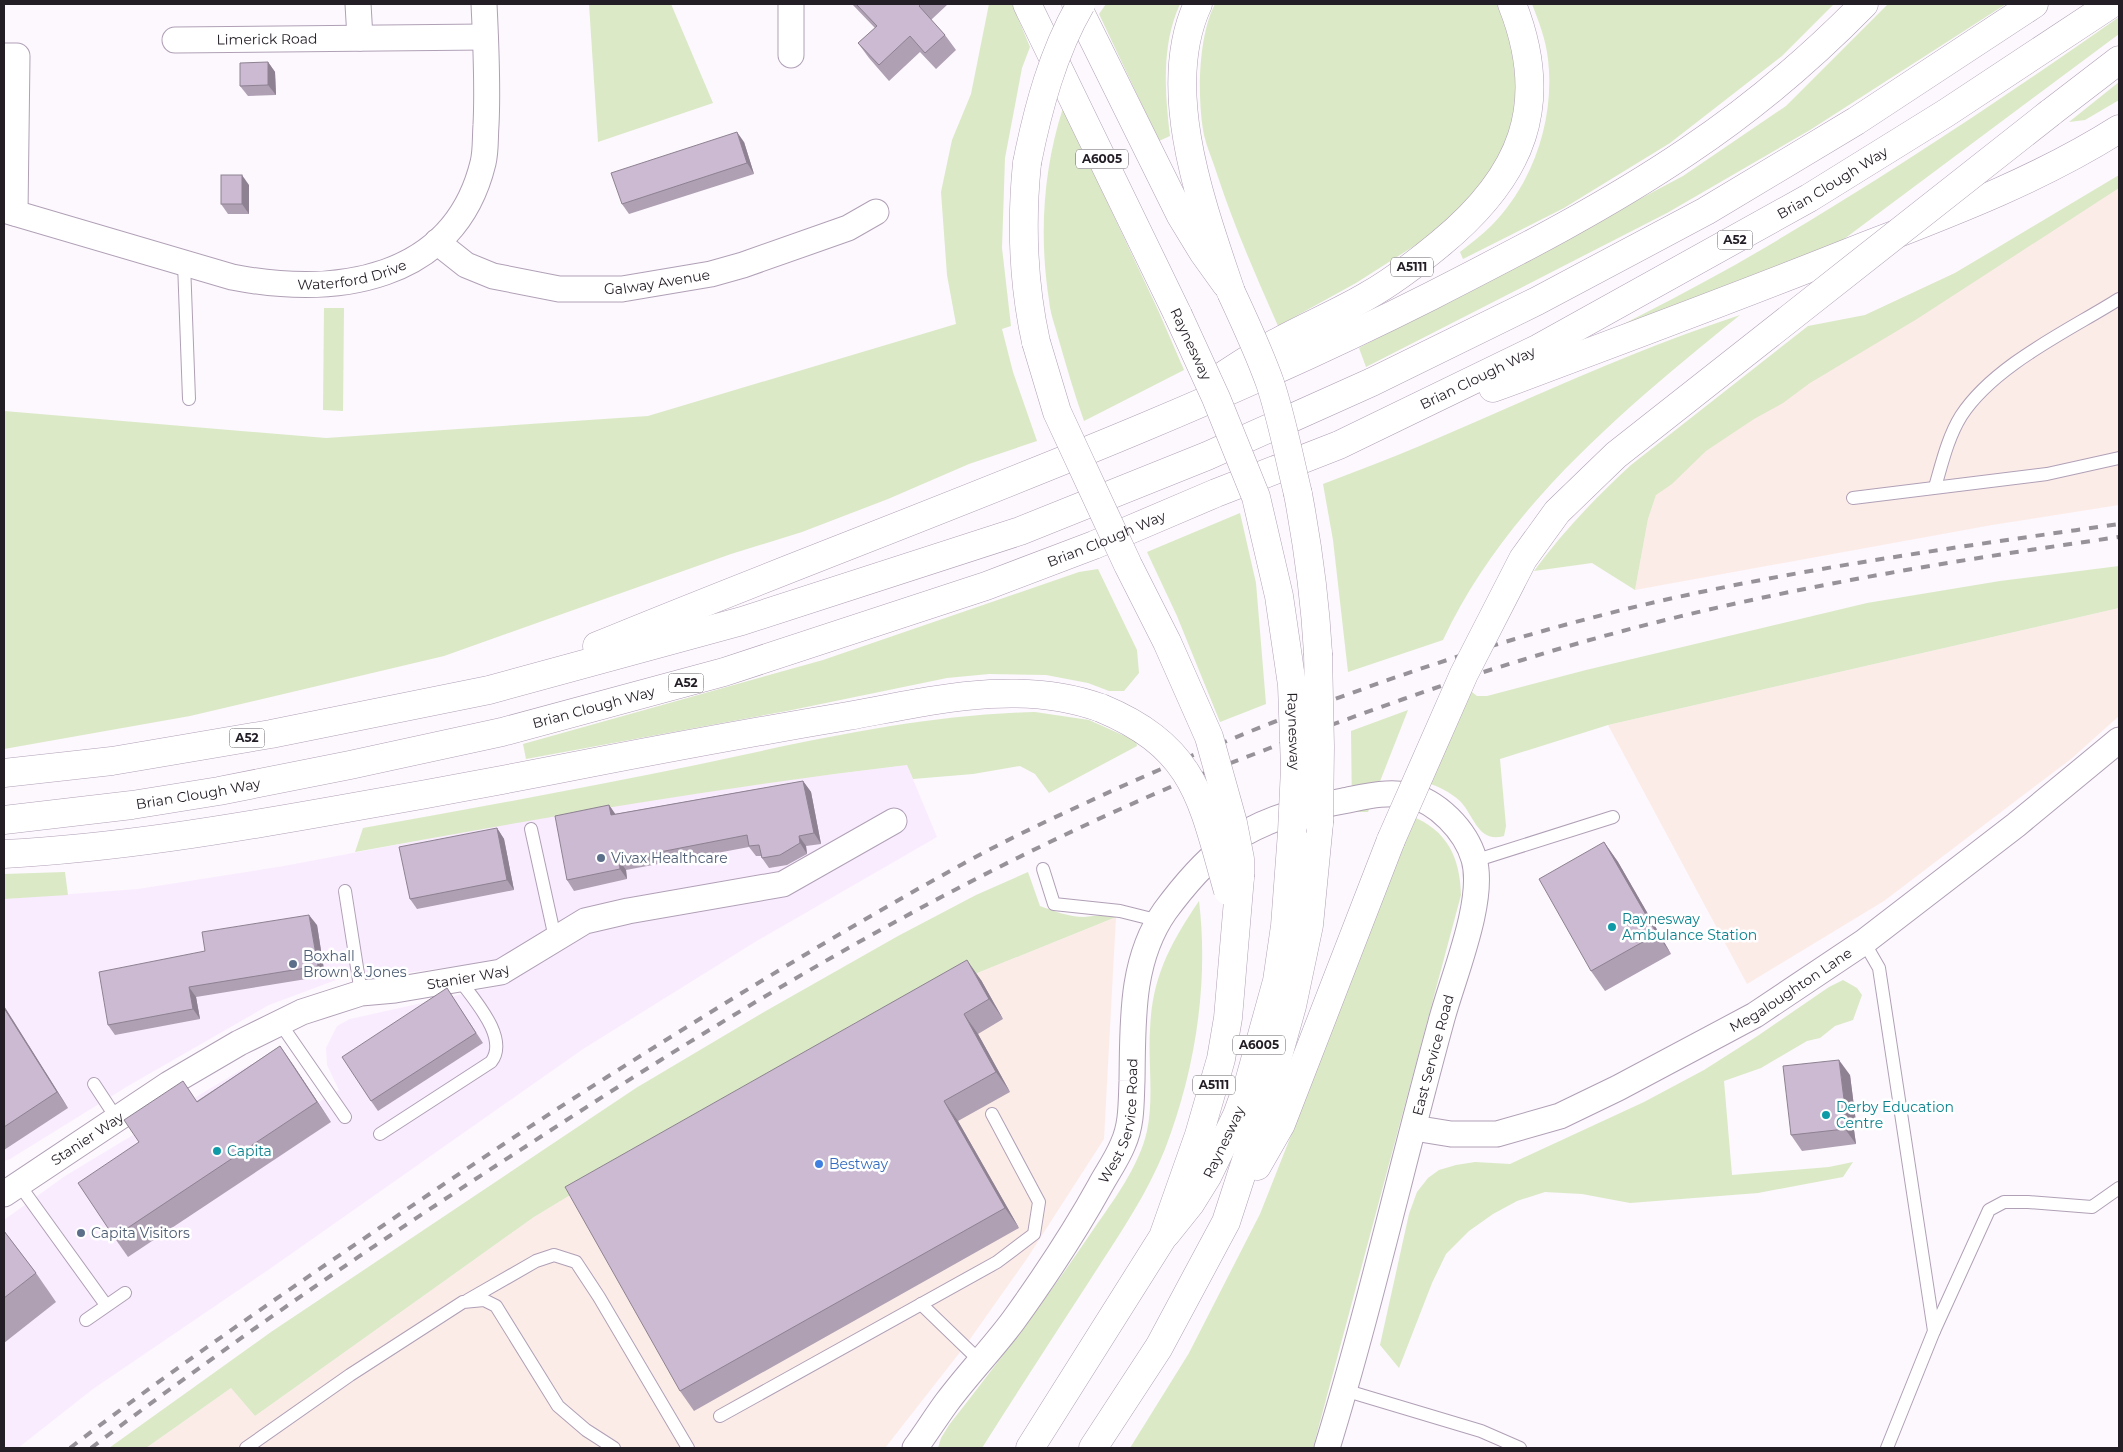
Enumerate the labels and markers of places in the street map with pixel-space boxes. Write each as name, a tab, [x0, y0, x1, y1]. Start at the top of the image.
place label: Vivax Healthcare	[611, 849, 728, 867]
marker: Vivax Healthcare	[595, 852, 607, 864]
place label: Raynesway Ambulance Station	[1622, 910, 1757, 944]
marker: Raynesway Ambulance Station	[1606, 921, 1618, 933]
place label: Boxhall Brown & Jones	[303, 947, 407, 981]
marker: Boxhall Brown & Jones	[287, 958, 299, 970]
place label: Derby Education Centre	[1836, 1098, 1954, 1132]
marker: Derby Education Centre	[1820, 1109, 1832, 1121]
place label: Capita	[227, 1142, 272, 1160]
marker: Capita	[211, 1145, 223, 1157]
place label: Bestway	[829, 1155, 888, 1173]
marker: Bestway	[813, 1158, 825, 1170]
place label: Capita Visitors	[91, 1224, 190, 1242]
marker: Capita Visitors	[75, 1227, 87, 1239]

